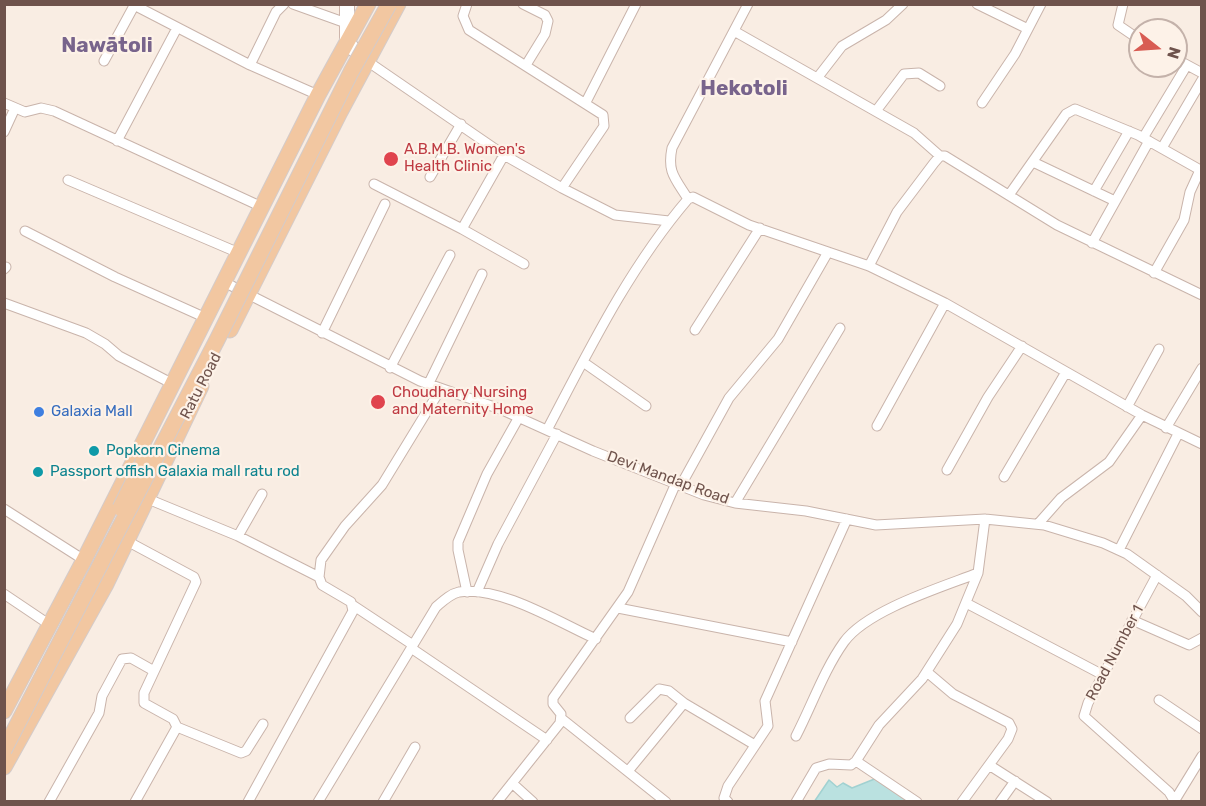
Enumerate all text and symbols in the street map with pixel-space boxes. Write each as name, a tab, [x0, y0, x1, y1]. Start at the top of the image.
north arrow	[1128, 18, 1188, 78]
district label: Nawātoli	[61, 33, 153, 59]
text: N	[1163, 45, 1185, 61]
district label: Hekotoli	[700, 76, 788, 102]
place label: A.B.M.B. Women's Health Clinic	[404, 141, 525, 176]
marker: A.B.M.B. Women's Health Clinic	[382, 150, 400, 168]
street label: Ratu Road	[177, 350, 225, 422]
place label: Choudhary Nursing and Maternity Home	[392, 384, 534, 419]
marker: Choudhary Nursing and Maternity Home	[369, 393, 387, 411]
place label: Galaxia Mall	[51, 403, 133, 421]
marker: Galaxia Mall	[32, 405, 46, 419]
place label: Popkorn Cinema	[106, 442, 220, 460]
marker: Popkorn Cinema	[87, 444, 101, 458]
street label: Devi Mandap Road	[604, 448, 732, 508]
place label: Passport offish Galaxia mall ratu rod	[50, 463, 300, 481]
marker: Passport offish Galaxia mall ratu rod	[31, 465, 45, 479]
street label: Road Number 1	[1082, 602, 1148, 704]

